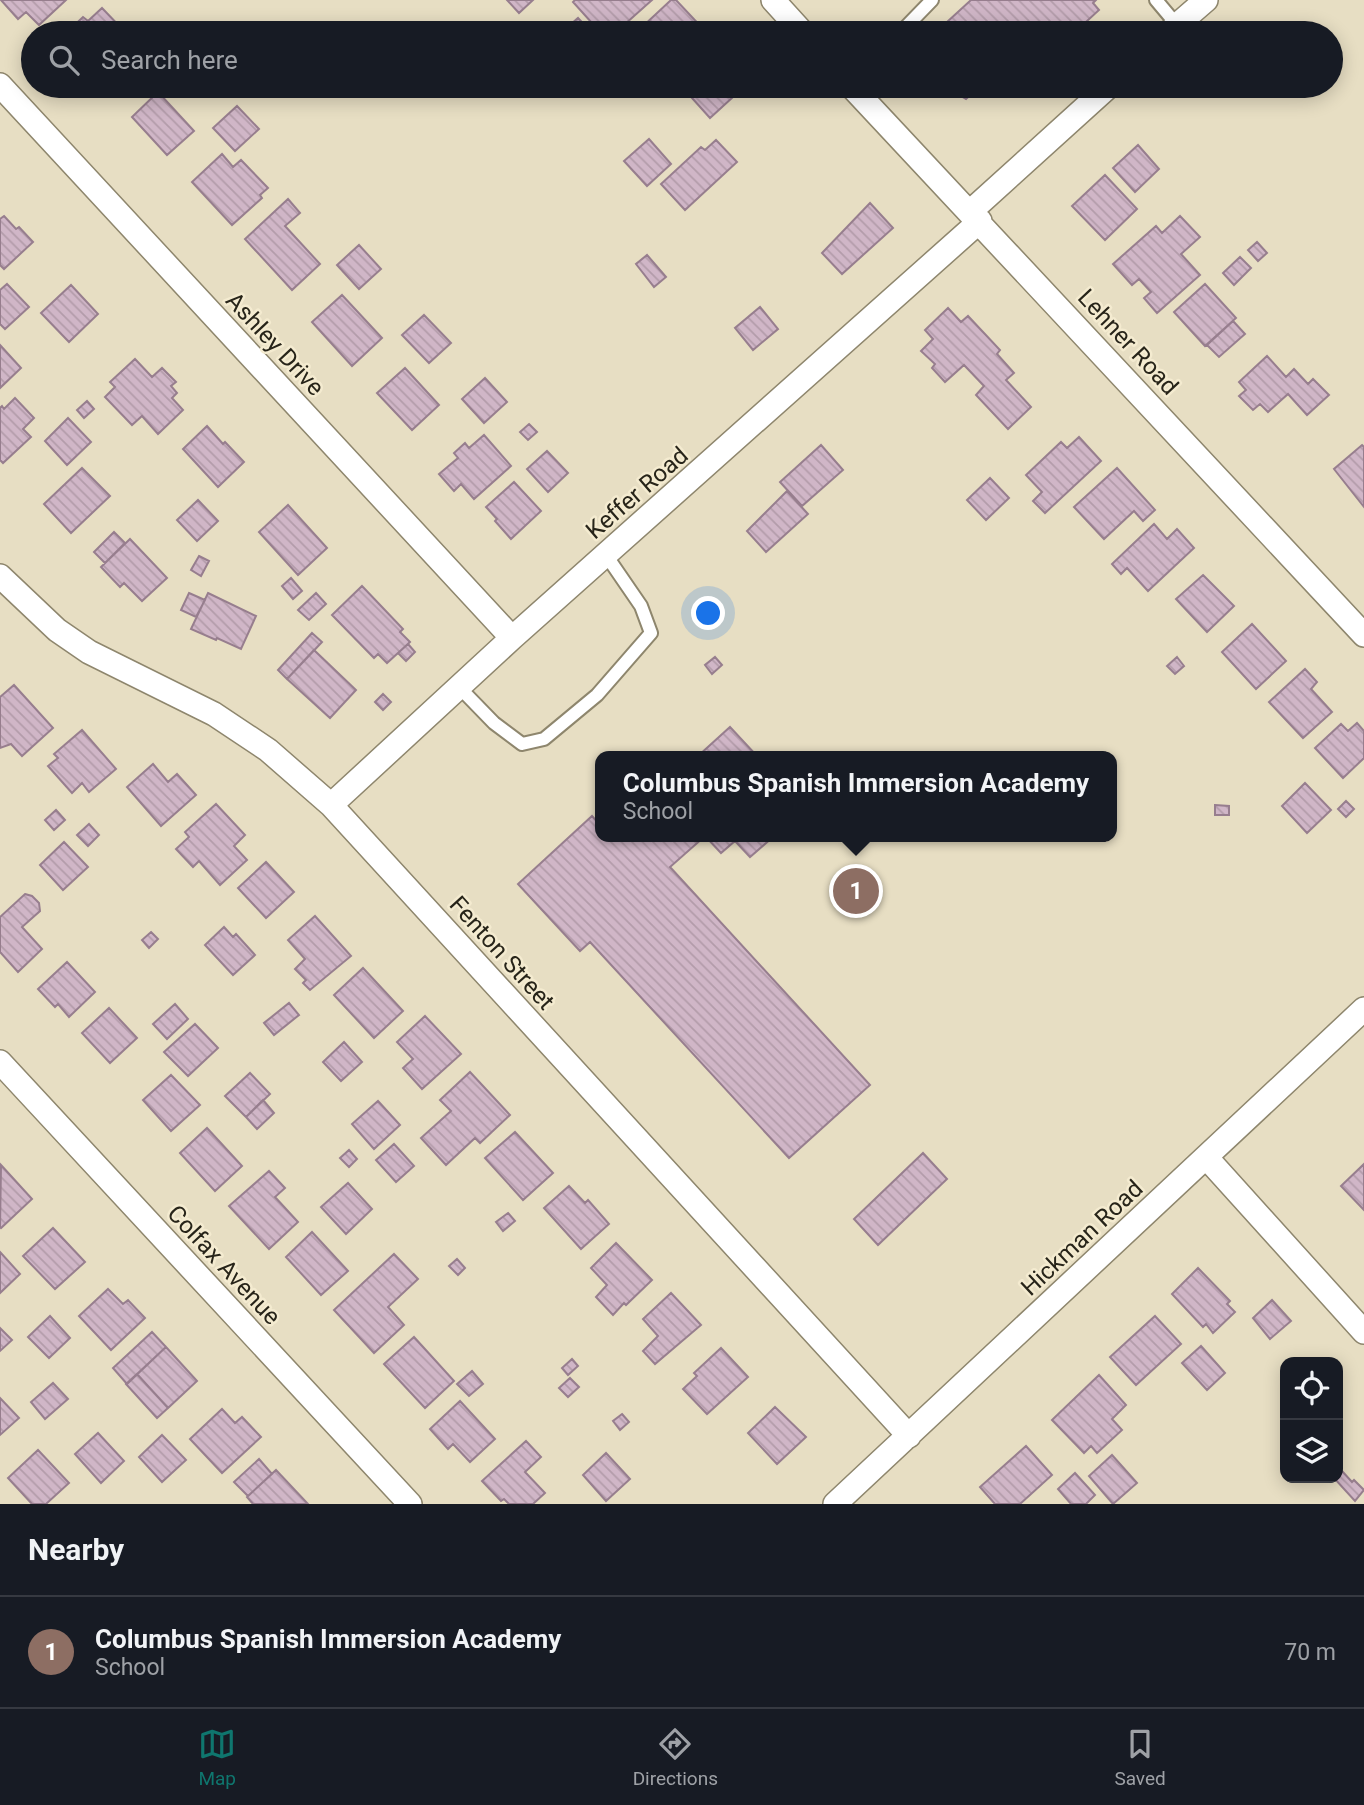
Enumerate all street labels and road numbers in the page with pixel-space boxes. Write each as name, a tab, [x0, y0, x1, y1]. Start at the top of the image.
street label: Lehner Road	[1072, 283, 1184, 401]
street label: Ashley Drive	[220, 287, 330, 401]
street label: Keffer Road	[580, 441, 694, 545]
street label: Fenton Street	[444, 891, 560, 1016]
street label: Hickman Road	[1015, 1175, 1149, 1301]
street label: Colfax Avenue	[162, 1200, 286, 1330]

